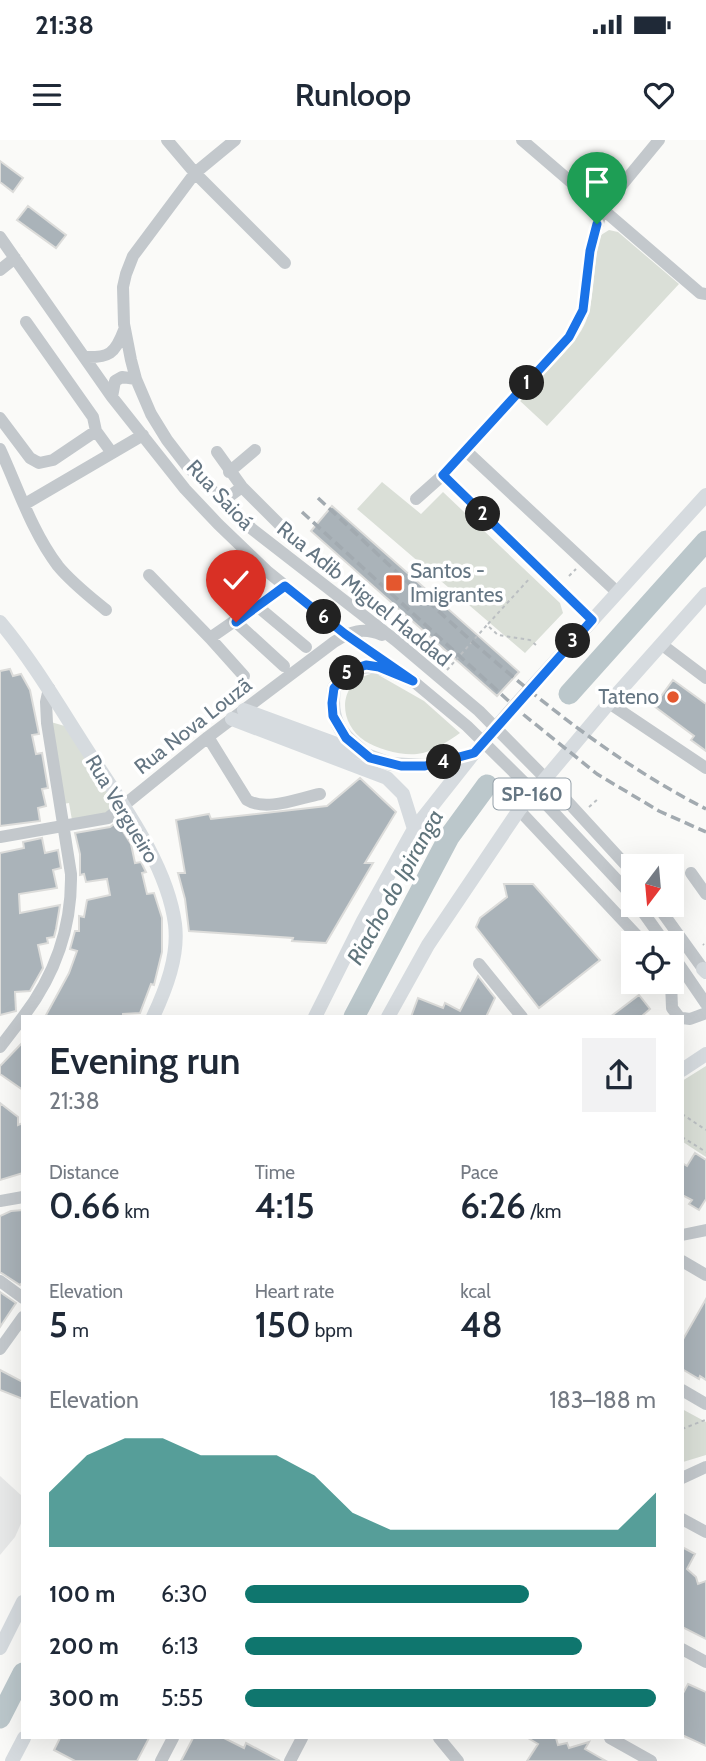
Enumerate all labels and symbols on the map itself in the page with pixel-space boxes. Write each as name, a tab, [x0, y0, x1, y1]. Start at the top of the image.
pin	[567, 152, 627, 224]
pin: 1	[510, 366, 544, 400]
street label: Rua Saioá	[182, 454, 259, 535]
pin: 2	[466, 496, 500, 532]
street label: Rua Adib Miguel Haddad	[272, 516, 456, 671]
pin	[206, 550, 266, 622]
place label: Santos - Imigrantes	[410, 558, 503, 607]
marker: Santos - Imigrantes	[384, 573, 404, 593]
pin: 6	[306, 600, 342, 634]
pin: 3	[556, 624, 590, 658]
pin: 5	[330, 656, 364, 690]
street label: Rua Nova Louzã	[129, 672, 256, 779]
place label: Tateno	[598, 684, 659, 709]
marker: Tateno	[665, 689, 681, 705]
pin: 4	[426, 744, 462, 780]
street label: Rua Vergueiro	[80, 750, 164, 867]
road number: SP-160	[494, 778, 570, 810]
water label: Riacho do Ipiranga	[341, 805, 449, 969]
north arrow	[621, 854, 684, 917]

